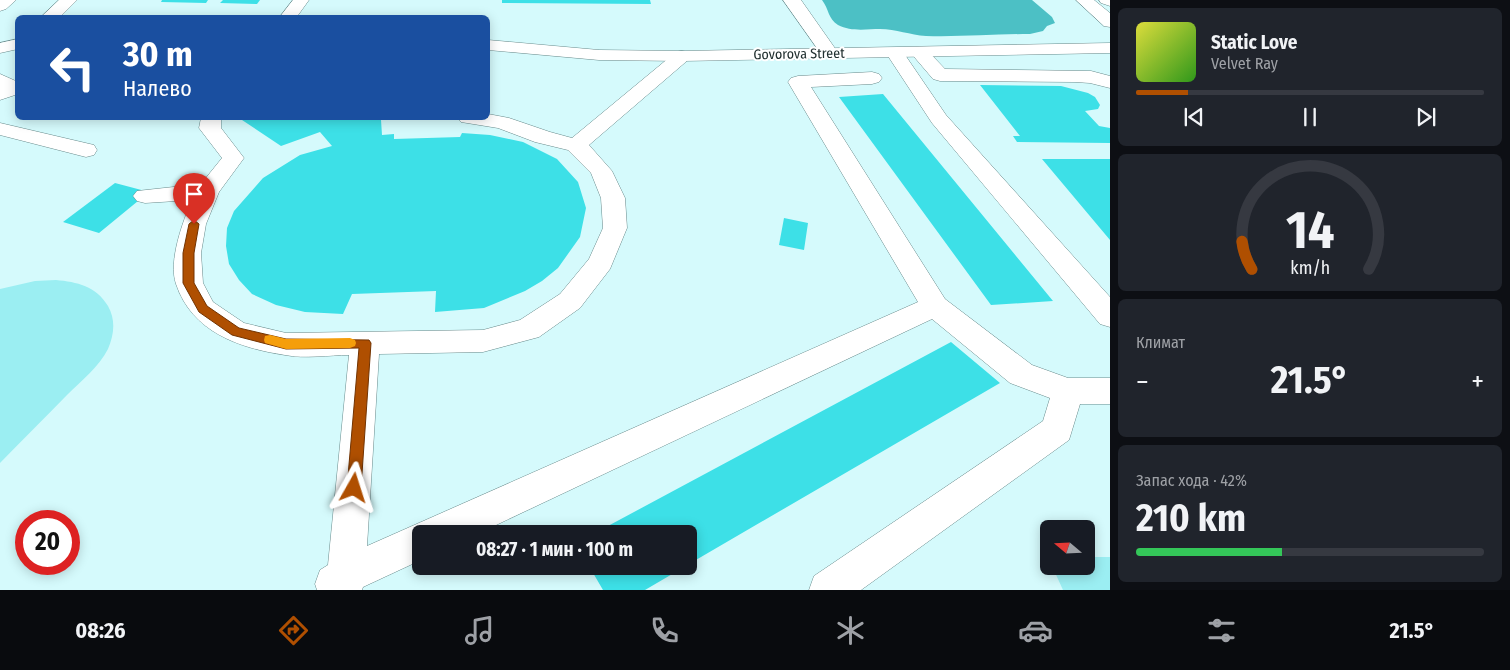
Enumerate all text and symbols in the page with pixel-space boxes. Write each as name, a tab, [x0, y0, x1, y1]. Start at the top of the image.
text: Static Love	[1211, 31, 1298, 54]
text: 30 m	[123, 33, 193, 75]
icon: left	[40, 35, 105, 100]
street label: Govorova Street	[753, 45, 845, 63]
text: Velvet Ray	[1211, 54, 1278, 73]
text: Налево	[123, 75, 192, 102]
icon: previous	[1180, 103, 1208, 131]
icon: pause	[1296, 103, 1324, 131]
icon: next	[1412, 103, 1440, 131]
pin	[173, 173, 215, 224]
icon: arrive	[180, 180, 208, 208]
text: 14	[1286, 199, 1334, 262]
text: km/h	[1290, 257, 1330, 279]
text: Климат	[1136, 333, 1185, 352]
text: 21.5°	[1271, 357, 1349, 403]
text: −	[1136, 365, 1149, 398]
text: +	[1471, 365, 1484, 398]
position arrow	[327, 461, 379, 513]
text: Запас хода · 42%	[1136, 471, 1247, 490]
text: 210 km	[1136, 495, 1246, 541]
speed limit sign: 20	[15, 510, 80, 575]
north arrow	[1040, 520, 1095, 575]
map controls	[1040, 520, 1095, 575]
text: 08:27 · 1 мин · 100 m	[476, 538, 633, 561]
icon: directions	[276, 613, 311, 648]
icon: music	[462, 613, 497, 648]
icon: phone	[647, 613, 682, 648]
icon: climate	[833, 613, 868, 648]
icon: car	[1018, 613, 1053, 648]
icon: filters	[1204, 613, 1239, 648]
text: 08:26	[75, 617, 126, 644]
text: 21.5°	[1389, 617, 1435, 644]

